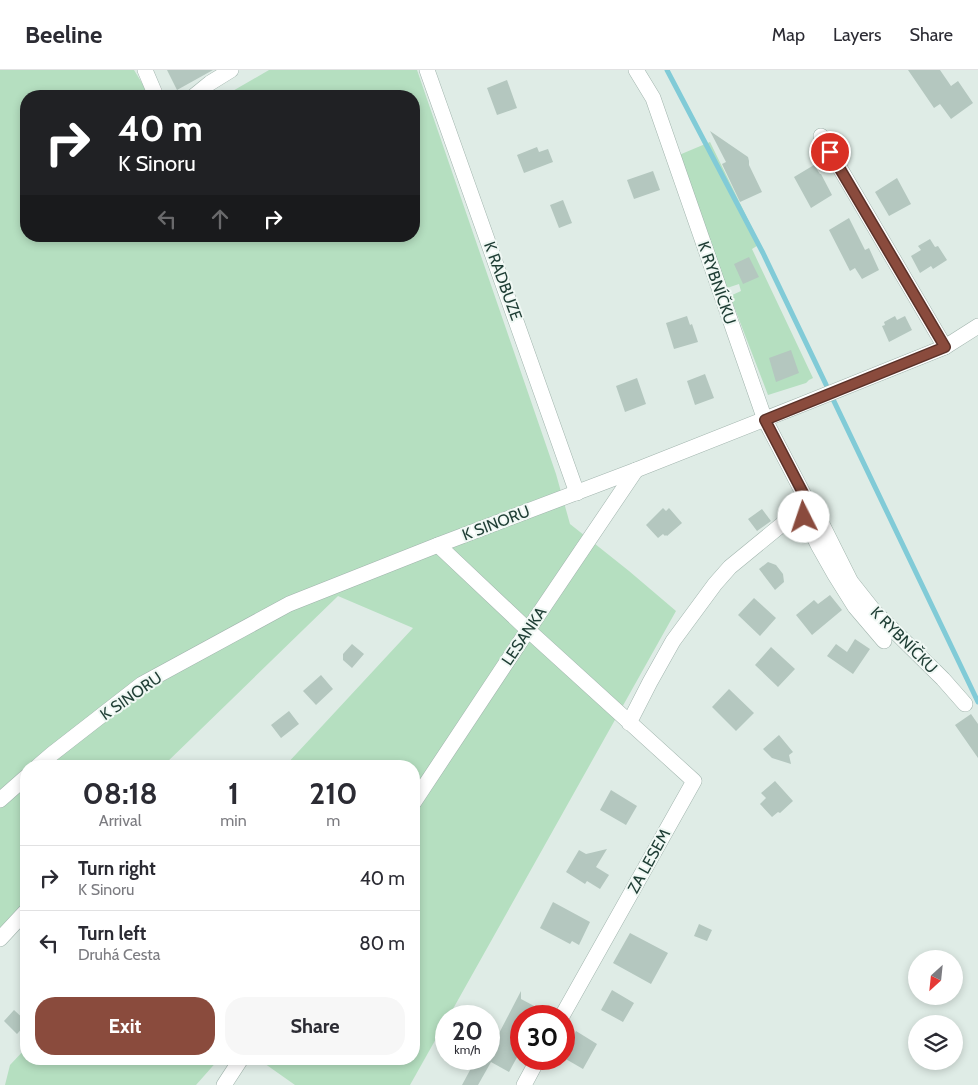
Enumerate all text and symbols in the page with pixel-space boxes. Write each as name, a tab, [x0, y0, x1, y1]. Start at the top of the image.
text: Beeline	[25, 20, 102, 49]
text: Map	[772, 24, 805, 46]
text: Layers	[833, 24, 882, 46]
text: Share	[910, 24, 953, 46]
text: 40 m	[118, 107, 203, 150]
icon: right	[35, 110, 100, 175]
pin	[809, 131, 851, 173]
icon: arrive	[816, 138, 844, 166]
text: K Sinoru	[118, 150, 196, 177]
icon: left	[153, 205, 181, 233]
icon: ahead	[206, 205, 234, 233]
icon: right	[259, 205, 287, 233]
street label: K RADBUZE	[480, 239, 526, 323]
street label: K RYBNÍČKU	[694, 239, 740, 327]
position arrow	[777, 490, 829, 542]
street label: K SINORU	[459, 501, 533, 545]
street label: LESANKA	[498, 603, 550, 669]
street label: K RYBNÍČKU	[867, 603, 941, 677]
street label: K SINORU	[97, 668, 165, 724]
text: 08:18	[83, 775, 158, 812]
text: 1	[228, 775, 239, 812]
text: 210	[309, 775, 357, 812]
text: Arrival	[99, 811, 141, 830]
text: min	[220, 811, 247, 830]
text: m	[326, 811, 340, 830]
street label: ZA LESEM	[624, 826, 674, 896]
text: Turn right	[78, 857, 156, 880]
icon: right	[35, 864, 63, 892]
text: 40 m	[360, 867, 405, 890]
text: K Sinoru	[78, 880, 134, 899]
text: Turn left	[78, 922, 146, 945]
icon: left	[35, 929, 63, 957]
text: 80 m	[359, 932, 405, 955]
text: Druhá Cesta	[78, 945, 160, 964]
north arrow	[908, 950, 962, 1005]
map controls	[908, 950, 963, 1070]
button: Exit	[35, 997, 215, 1055]
button: Share	[225, 997, 405, 1055]
speed limit sign: 30	[510, 1005, 575, 1070]
button: layers	[908, 1015, 963, 1070]
text: 20	[452, 1016, 483, 1046]
text: km/h	[454, 1042, 481, 1057]

